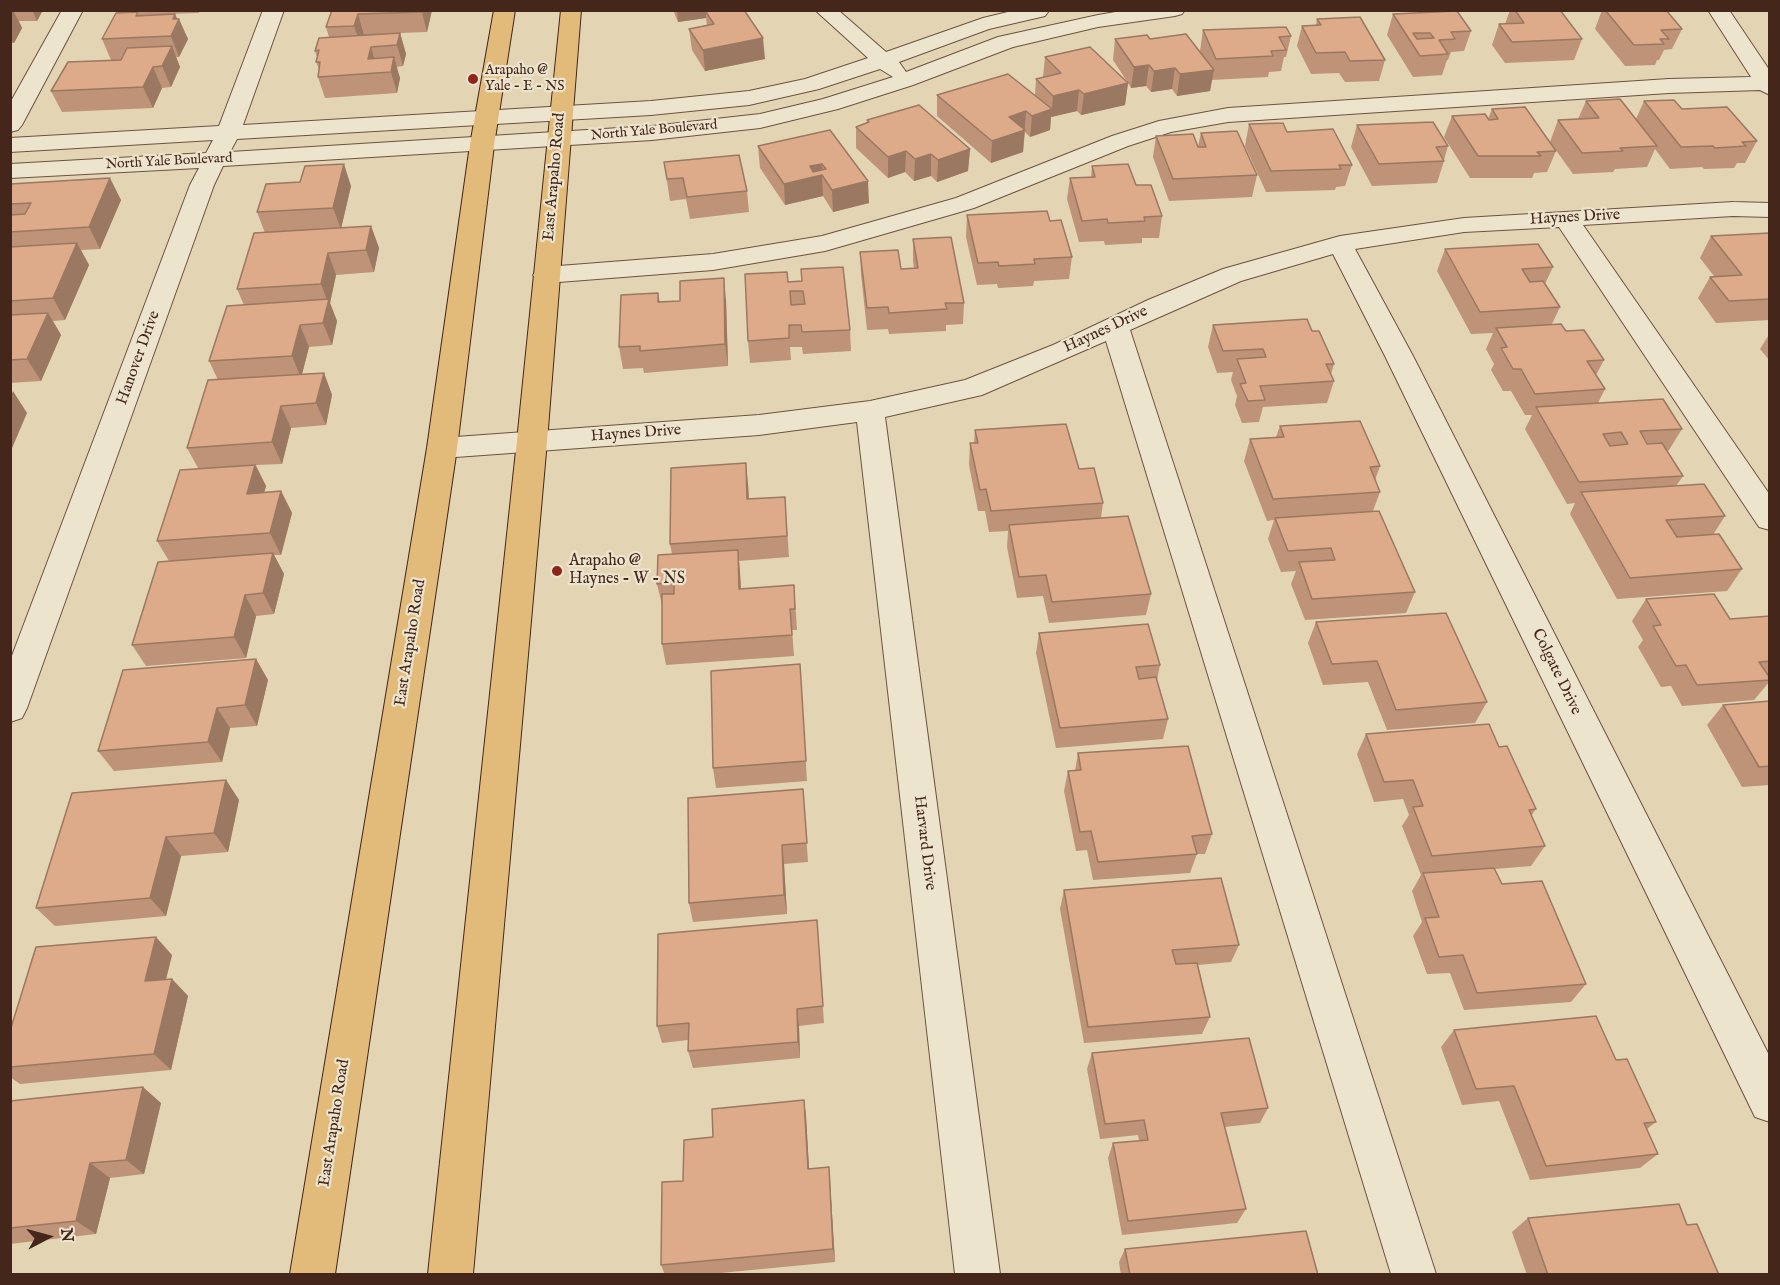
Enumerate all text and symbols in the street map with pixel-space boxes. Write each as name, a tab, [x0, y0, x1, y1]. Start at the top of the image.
place label: Arapaho @ Yale - E - NS	[485, 63, 564, 96]
marker: Arapaho @ Yale - E - NS	[466, 72, 480, 86]
street label: East Arapaho Road	[540, 112, 570, 242]
street label: North Yale Boulevard	[590, 117, 718, 145]
street label: North Yale Boulevard	[105, 150, 233, 174]
street label: Haynes Drive	[1529, 206, 1621, 230]
street label: Haynes Drive	[1061, 302, 1151, 358]
street label: Hanover Drive	[113, 308, 165, 408]
street label: Haynes Drive	[590, 421, 682, 447]
place label: Arapaho @ Haynes - W - NS	[569, 552, 685, 590]
marker: Arapaho @ Haynes - W - NS	[550, 564, 564, 578]
street label: East Arapaho Road	[391, 578, 431, 708]
street label: Colgate Drive	[1527, 626, 1585, 718]
street label: Harvard Drive	[909, 794, 939, 892]
street label: East Arapaho Road	[315, 1058, 355, 1188]
north arrow	[18, 1207, 78, 1267]
text: N	[55, 1227, 77, 1243]

